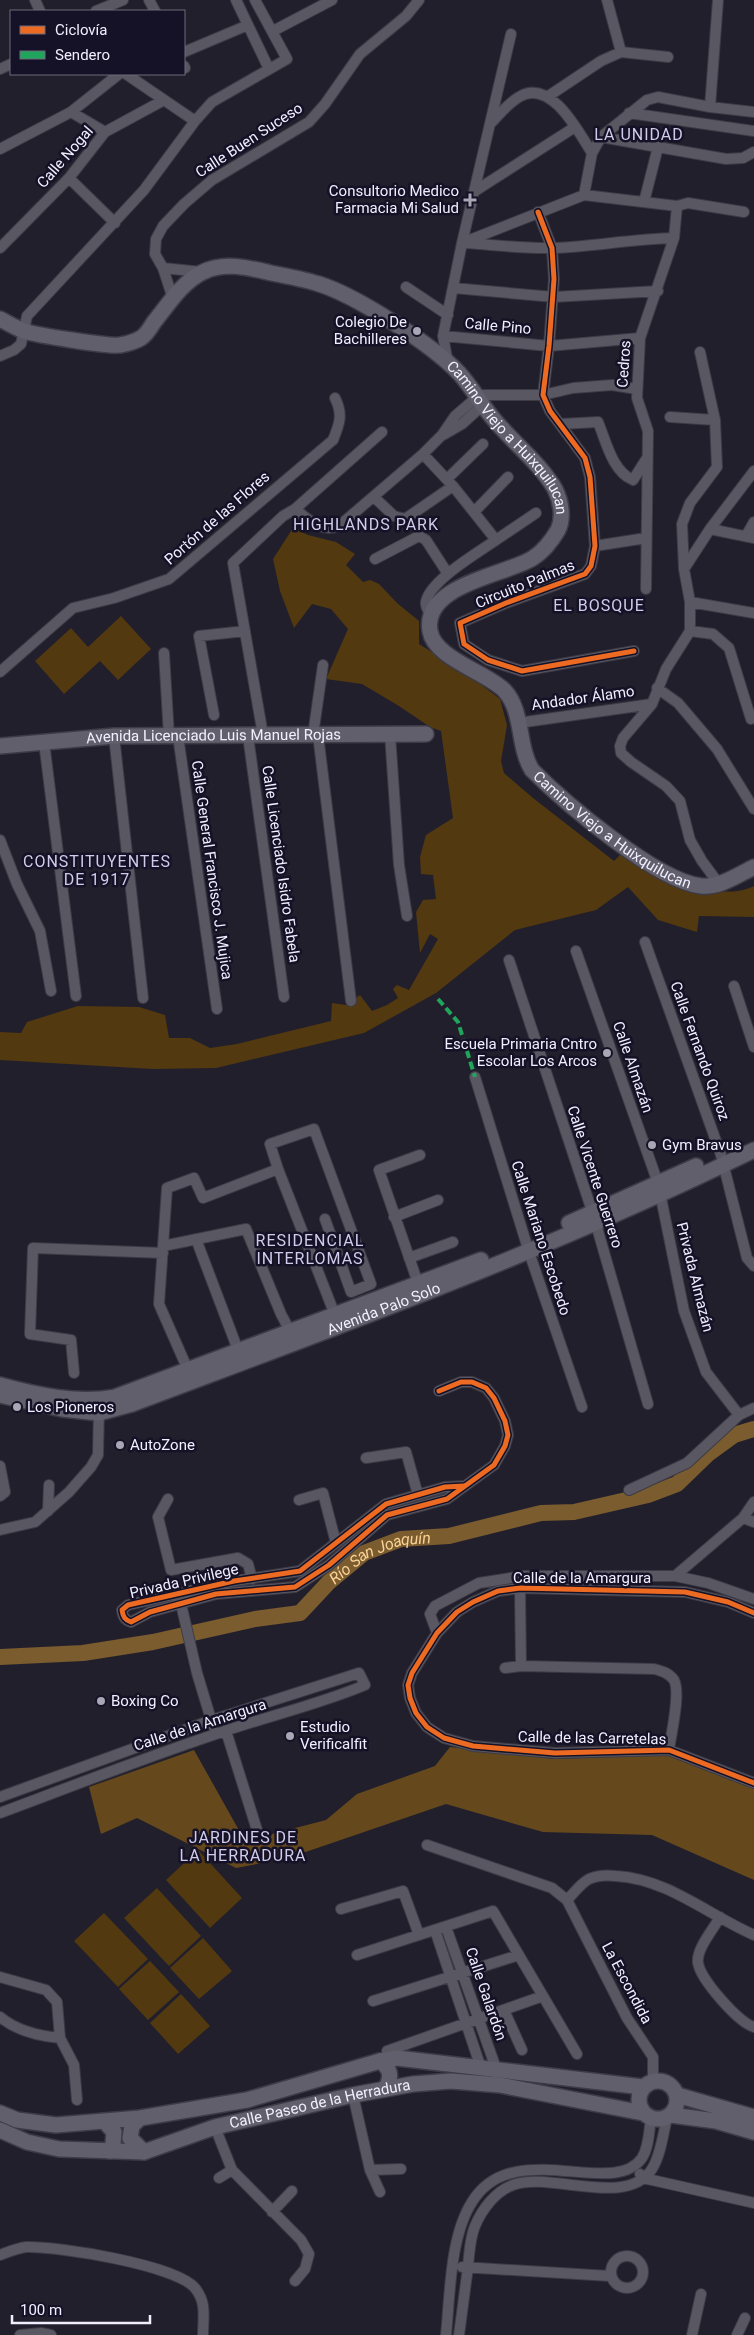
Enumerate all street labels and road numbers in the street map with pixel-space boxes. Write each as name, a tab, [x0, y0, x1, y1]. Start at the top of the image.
street label: Calle Buen Suceso	[192, 99, 306, 181]
street label: Calle Nogal	[33, 122, 97, 192]
street label: Calle Pino	[464, 314, 532, 338]
street label: Cedros	[613, 340, 635, 388]
street label: Camino Viejo a Huixquilucan	[443, 357, 570, 515]
street label: Portón de las Flores	[161, 468, 273, 568]
street label: Circuito Palmas	[473, 556, 577, 612]
street label: Andador Álamo	[530, 682, 636, 714]
street label: Avenida Licenciado Luis Manuel Rojas	[85, 726, 341, 747]
street label: Calle General Francisco J. Mujica	[188, 759, 236, 981]
street label: Calle Licenciado Isidro Fabela	[258, 764, 304, 964]
street label: Camino Viejo a Huixquilucan	[530, 767, 694, 892]
street label: Calle Fernando Quiroz	[666, 979, 734, 1123]
street label: Calle Almazán	[609, 1019, 657, 1115]
street label: Calle Vicente Guerrero	[563, 1104, 627, 1250]
street label: Calle Mariano Escobedo	[507, 1158, 575, 1318]
street label: Privada Almazán	[673, 1220, 717, 1334]
street label: Avenida Palo Solo	[324, 1279, 443, 1339]
street label: Privada Privilege	[128, 1560, 240, 1602]
street label: Calle de la Amargura	[513, 1569, 651, 1587]
street label: Calle de la Amargura	[131, 1695, 269, 1755]
street label: Calle de las Carretelas	[518, 1728, 666, 1748]
street label: La Escondida	[598, 1939, 656, 2027]
street label: Calle Galardón	[462, 1945, 510, 2043]
street label: Calle Paseo de la Herradura	[228, 2076, 412, 2132]

